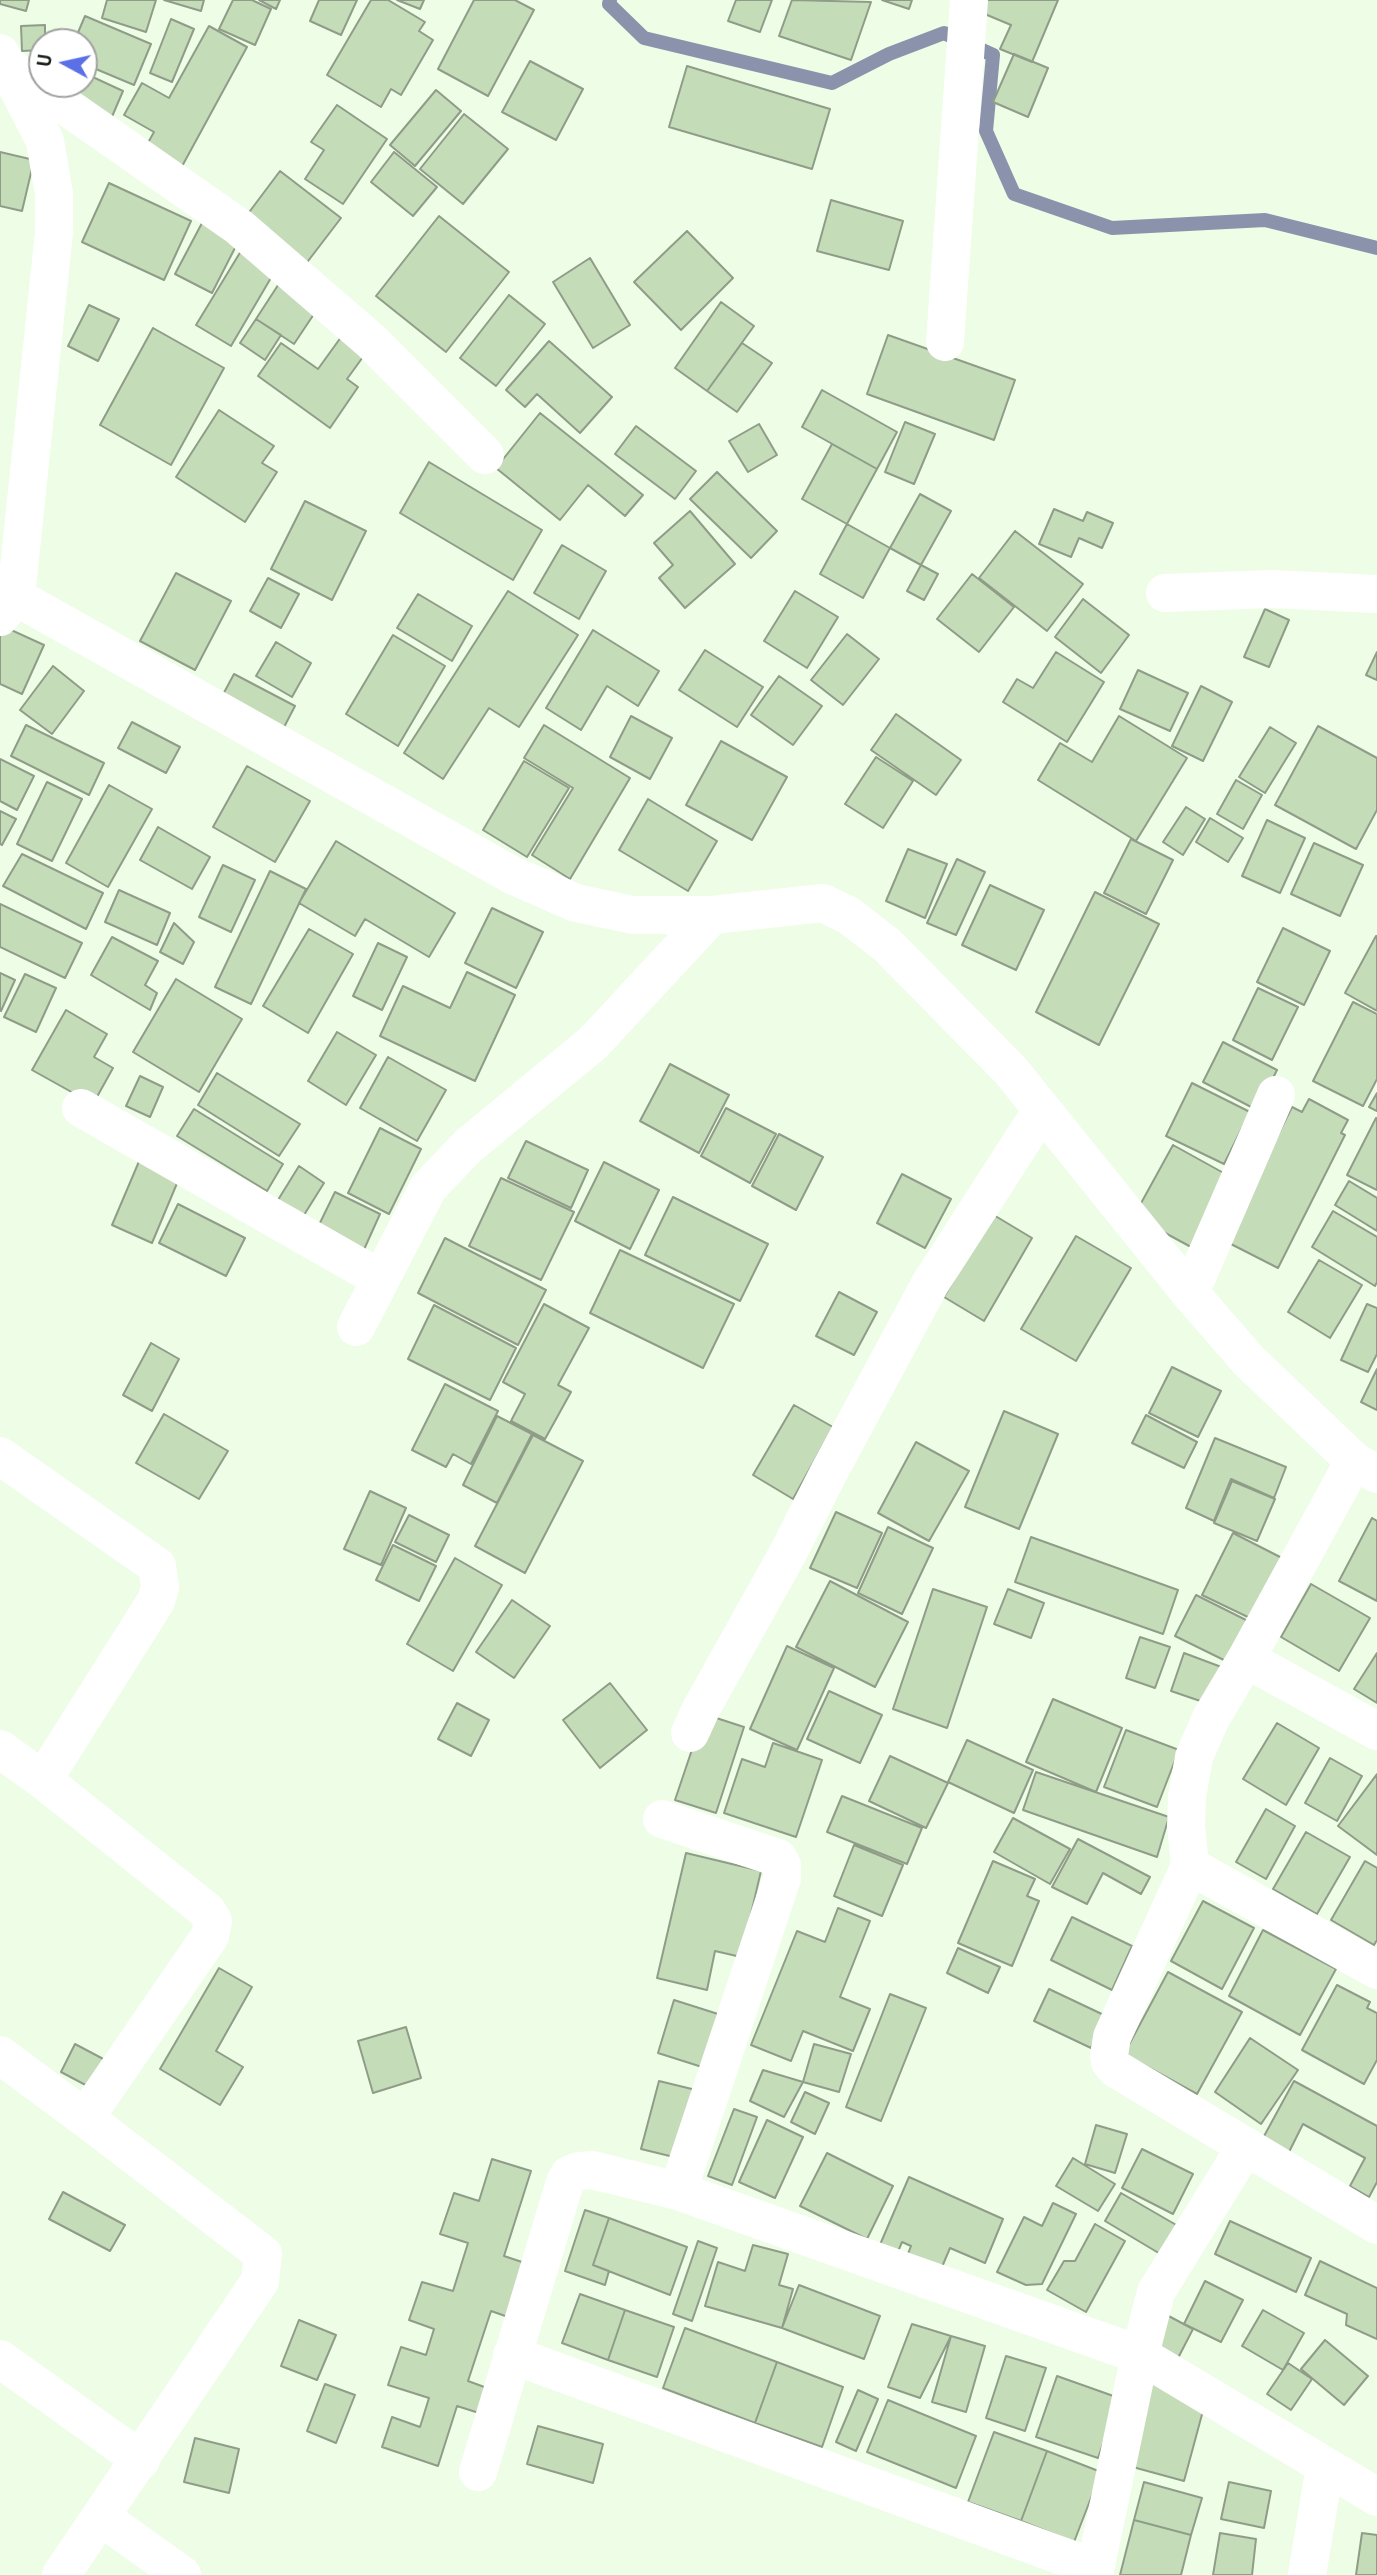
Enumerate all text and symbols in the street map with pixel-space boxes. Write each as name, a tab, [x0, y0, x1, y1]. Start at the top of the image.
north arrow	[28, 28, 98, 98]
text: U	[31, 53, 57, 68]

